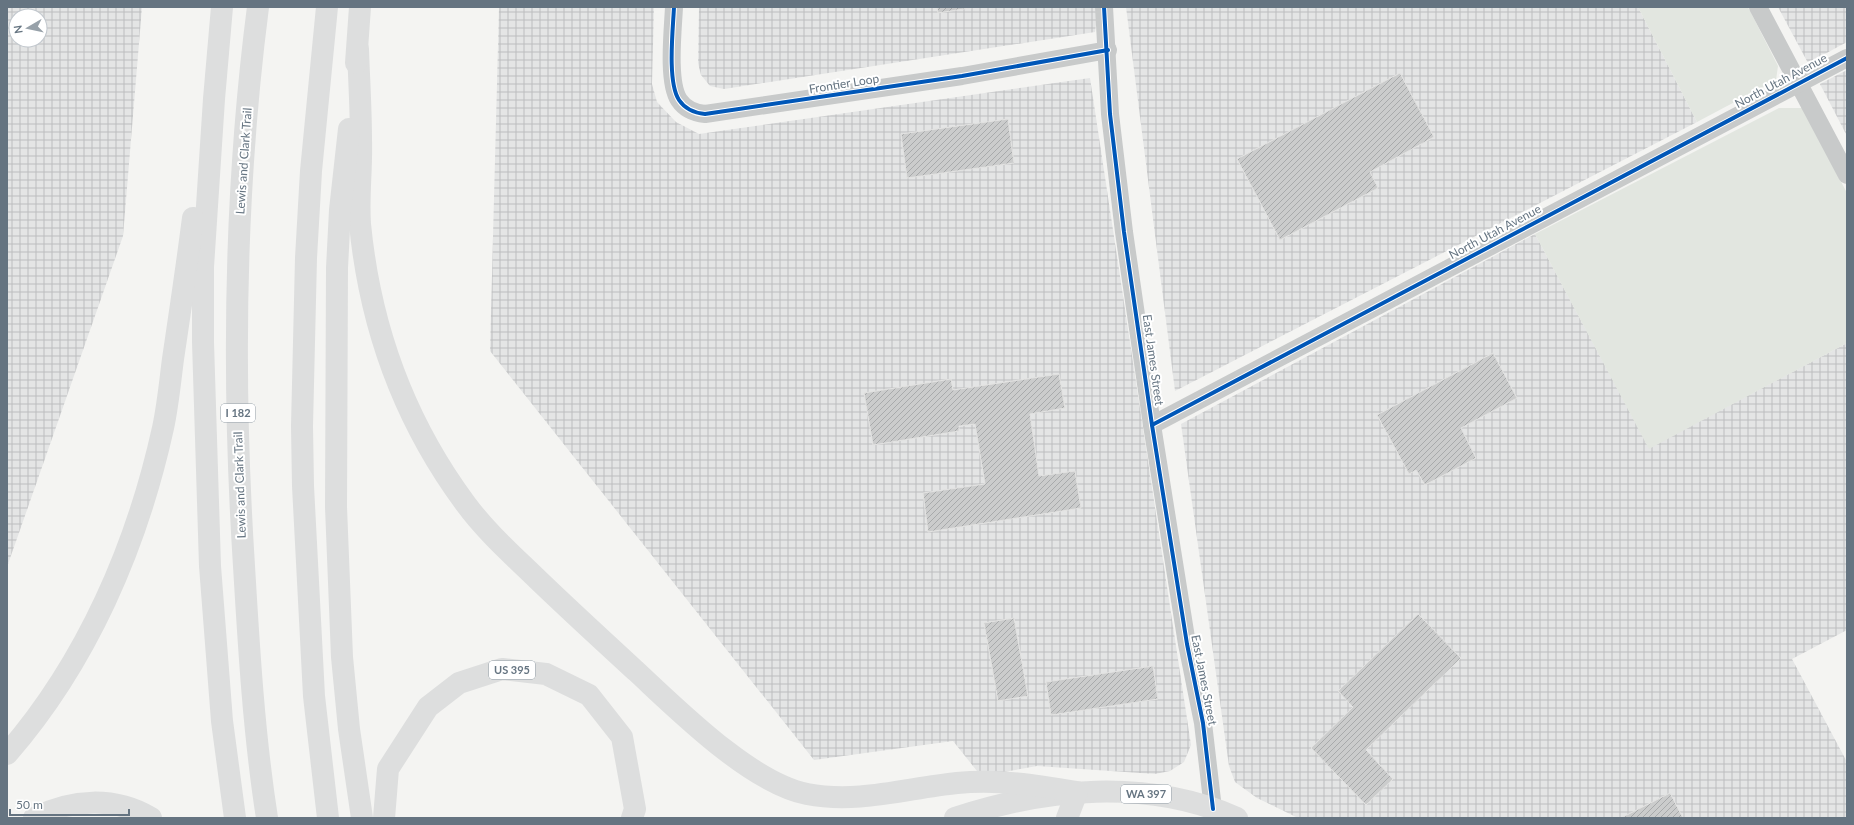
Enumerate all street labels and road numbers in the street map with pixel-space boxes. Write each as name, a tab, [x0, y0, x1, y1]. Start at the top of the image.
street label: North Utah Avenue	[1732, 50, 1829, 111]
street label: Frontier Loop	[808, 71, 880, 96]
street label: Lewis and Clark Trail	[232, 107, 255, 215]
street label: North Utah Avenue	[1446, 201, 1543, 262]
street label: East James Street	[1140, 313, 1167, 407]
road number: I 182	[221, 404, 255, 422]
street label: Lewis and Clark Trail	[230, 431, 249, 539]
street label: East James Street	[1188, 633, 1221, 727]
road number: US 395	[489, 661, 535, 679]
road number: WA 397	[1121, 785, 1171, 803]

